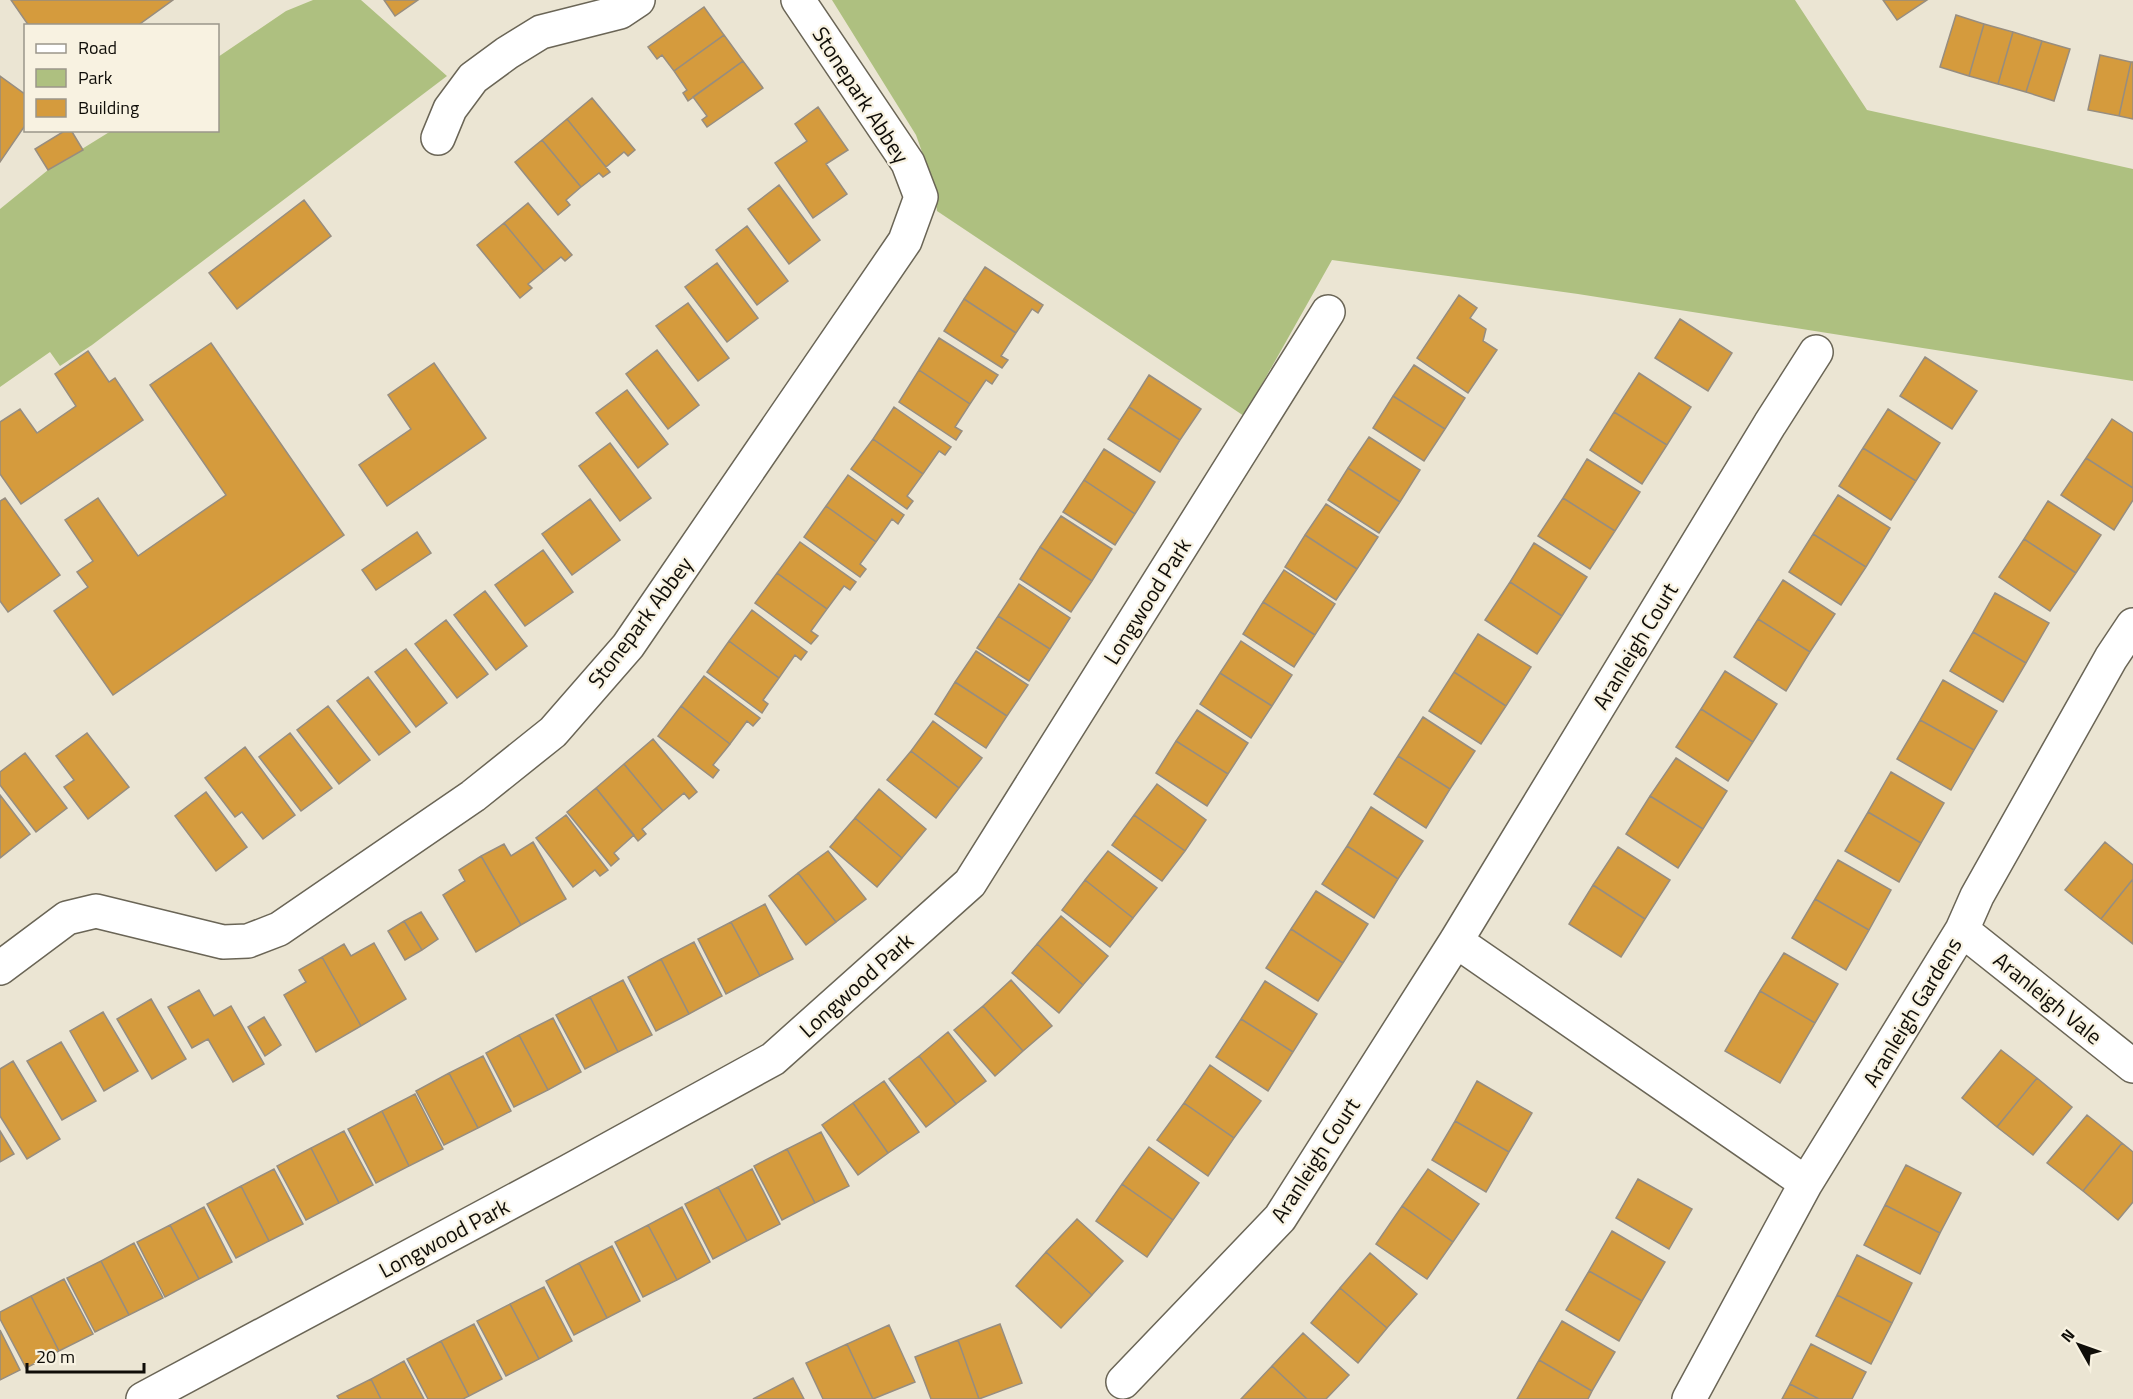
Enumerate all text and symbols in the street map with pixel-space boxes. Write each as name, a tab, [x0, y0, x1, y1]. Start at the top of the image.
street label: Stonepark Abbey	[804, 20, 918, 171]
legend	[24, 24, 219, 132]
text: Road	[78, 34, 117, 61]
text: Park	[78, 64, 113, 91]
text: Building	[78, 94, 139, 121]
street label: Longwood Park	[1095, 531, 1200, 671]
street label: Stonepark Abbey	[579, 549, 701, 695]
street label: Aranleigh Court	[1584, 576, 1687, 716]
street label: Longwood Park	[791, 924, 921, 1046]
street label: Aranleigh Gardens	[1854, 931, 1970, 1093]
street label: Aranleigh Vale	[1986, 943, 2110, 1053]
street label: Aranleigh Court	[1262, 1091, 1368, 1229]
street label: Longwood Park	[373, 1189, 516, 1287]
north arrow	[2049, 1315, 2109, 1375]
text: N	[2055, 1323, 2080, 1347]
scale bar	[27, 1336, 144, 1374]
text: 20 m	[36, 1343, 75, 1370]

